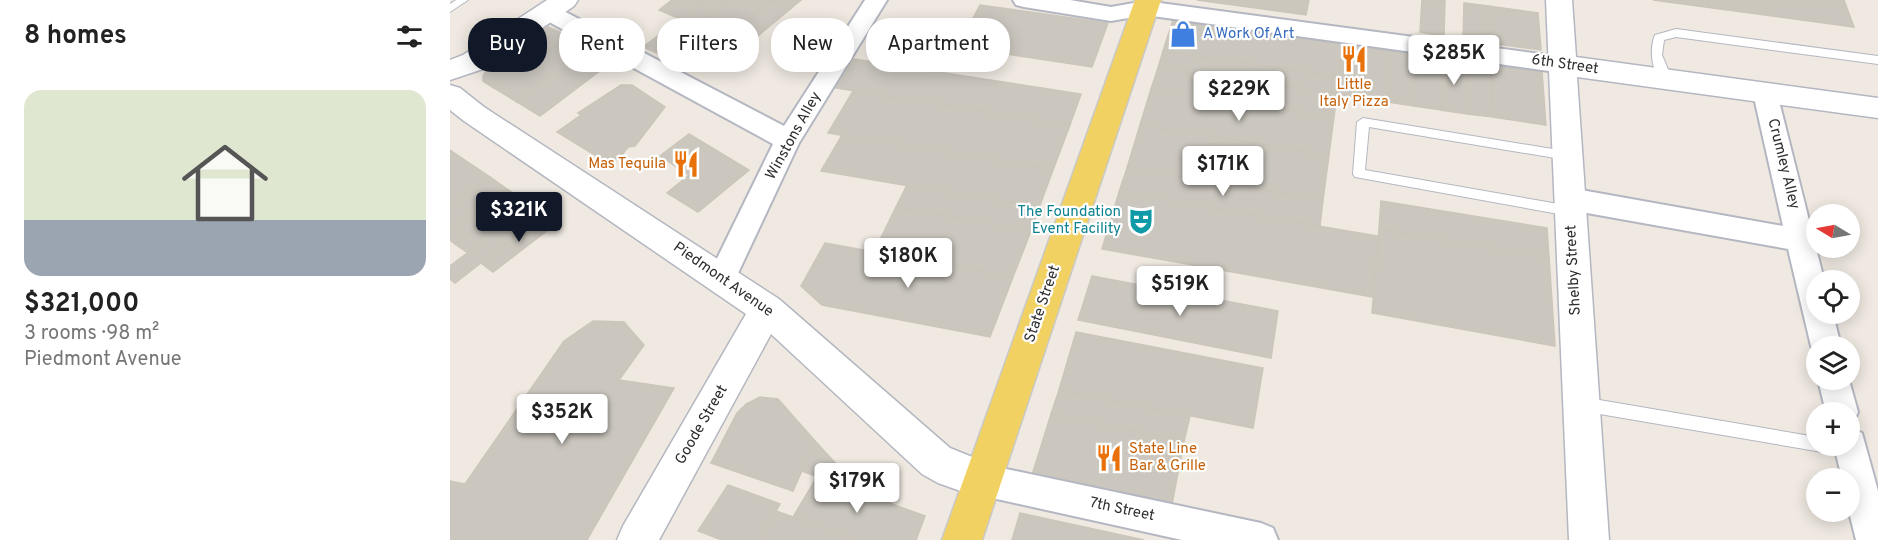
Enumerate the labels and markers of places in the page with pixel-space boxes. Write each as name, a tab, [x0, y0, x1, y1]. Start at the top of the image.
shop icon: A Work Of Art	[1168, 19, 1198, 49]
place label: A Work Of Art	[1203, 25, 1294, 44]
pin: $285K	[1412, 35, 1496, 86]
restaurant icon: Little Italy Pizza	[1339, 44, 1369, 74]
pin: $229K	[1197, 71, 1281, 122]
place label: Little Italy Pizza	[1319, 76, 1389, 112]
pin: $171K	[1181, 146, 1265, 197]
restaurant icon: Mas Tequila	[671, 149, 701, 179]
place label: Mas Tequila	[588, 155, 666, 174]
pin: $321K	[477, 192, 561, 243]
place label: The Foundation Event Facility	[1017, 203, 1121, 239]
theatre icon: The Foundation Event Facility	[1126, 206, 1156, 236]
pin: $180K	[866, 238, 950, 289]
pin: $519K	[1138, 266, 1222, 317]
pin: $352K	[520, 394, 604, 445]
place label: State Line Bar & Grille	[1129, 440, 1206, 476]
restaurant icon: State Line Bar & Grille	[1094, 443, 1124, 473]
pin: $179K	[815, 463, 899, 514]

